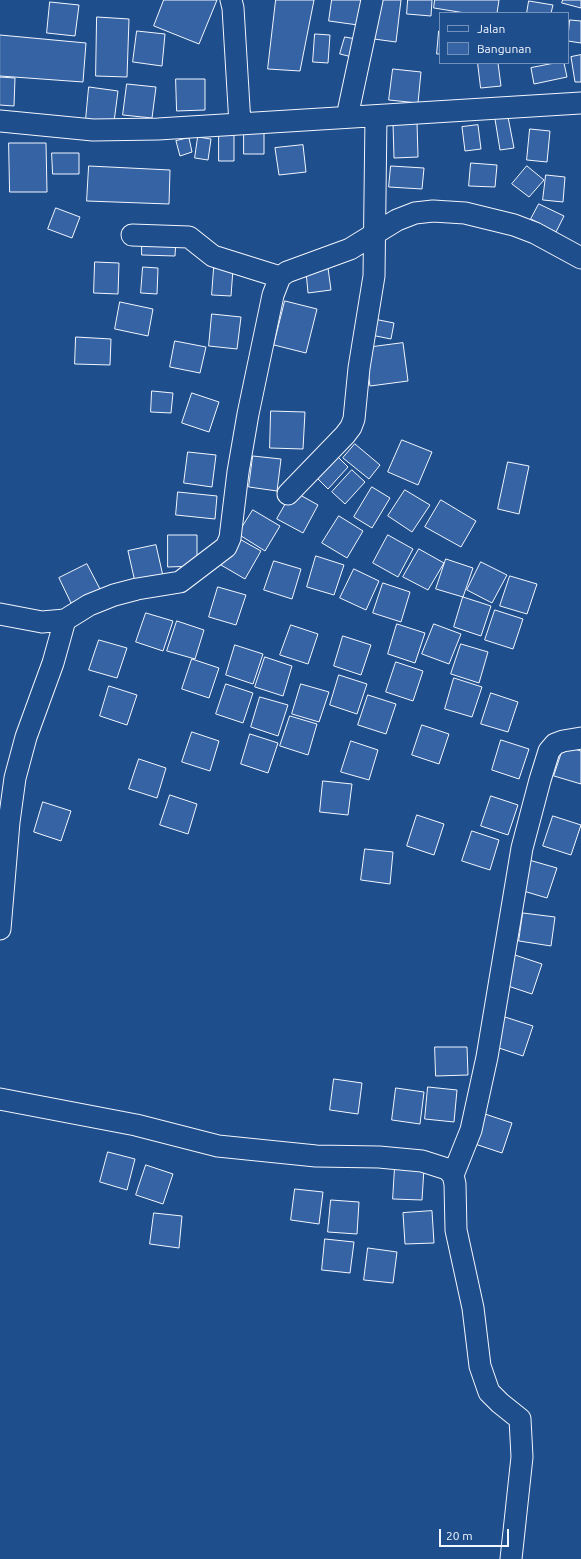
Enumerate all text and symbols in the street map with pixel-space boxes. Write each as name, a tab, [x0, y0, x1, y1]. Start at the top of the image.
legend	[439, 12, 569, 64]
text: Jalan	[477, 22, 505, 35]
text: Bangunan	[477, 42, 531, 55]
scale bar	[441, 1521, 511, 1547]
text: 20 m	[446, 1529, 473, 1542]

